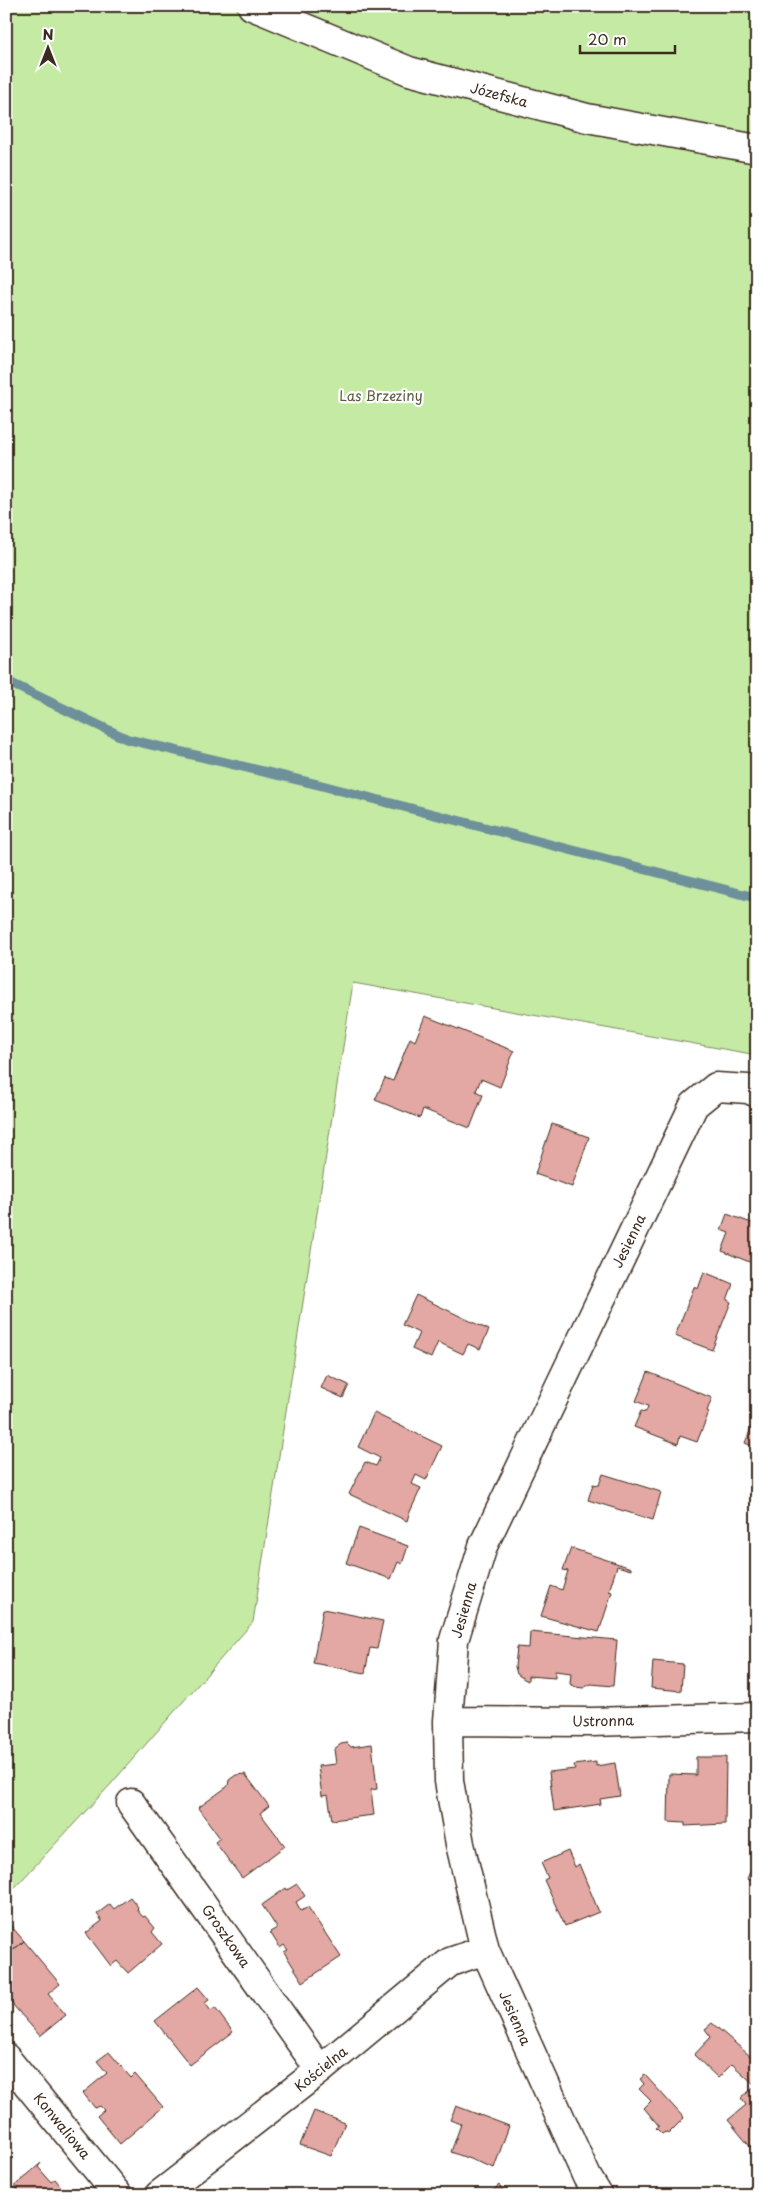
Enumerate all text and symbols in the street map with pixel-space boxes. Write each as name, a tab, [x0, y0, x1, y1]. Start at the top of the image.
north arrow	[22, 22, 72, 72]
scale bar	[580, 22, 676, 54]
text: N	[42, 24, 54, 45]
text: 20 m	[588, 27, 627, 50]
street label: Józefska	[468, 77, 531, 112]
park label: Las Brzeziny	[339, 385, 423, 406]
street label: Jesienna	[606, 1210, 651, 1271]
street label: Jesienna	[445, 1579, 482, 1640]
street label: Ustronna	[572, 1709, 634, 1732]
street label: Groszkowa	[197, 1900, 256, 1972]
street label: Jesienna	[494, 1987, 537, 2049]
street label: Kościelna	[290, 2041, 352, 2096]
street label: Konwaliowa	[29, 2088, 96, 2164]

